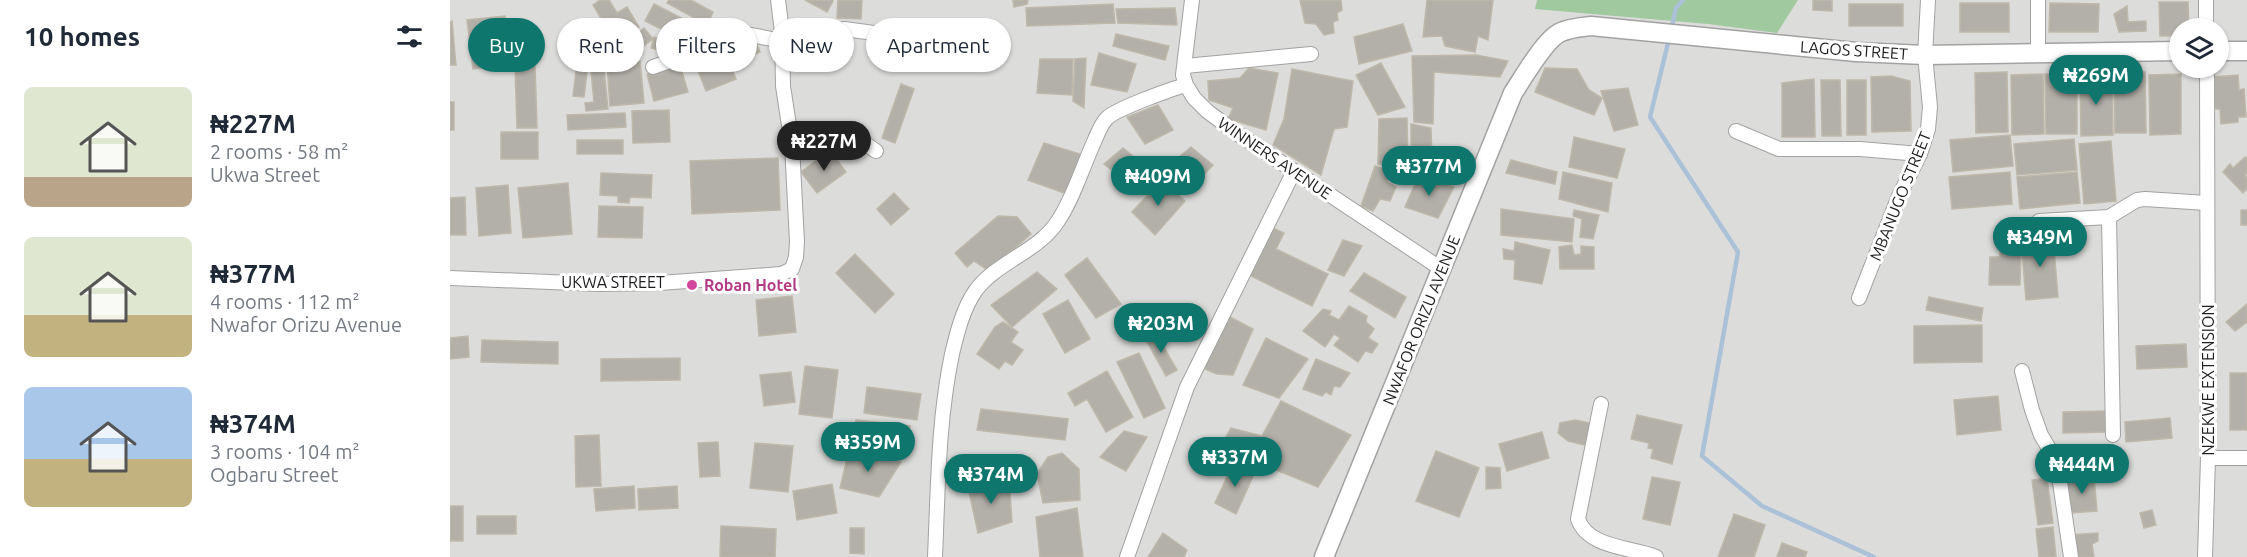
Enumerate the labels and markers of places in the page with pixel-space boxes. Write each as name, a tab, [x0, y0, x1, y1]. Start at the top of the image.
pin: ₦269M	[2054, 55, 2138, 106]
pin: ₦227M	[782, 121, 866, 172]
pin: ₦377M	[1387, 146, 1471, 197]
pin: ₦409M	[1116, 156, 1200, 207]
pin: ₦349M	[1998, 217, 2082, 268]
place label: Roban Hotel	[704, 276, 797, 294]
marker: Roban Hotel	[685, 278, 699, 292]
pin: ₦203M	[1119, 303, 1203, 354]
pin: ₦359M	[826, 422, 910, 473]
pin: ₦337M	[1193, 437, 1277, 488]
pin: ₦444M	[2040, 444, 2124, 495]
pin: ₦374M	[949, 454, 1033, 505]

